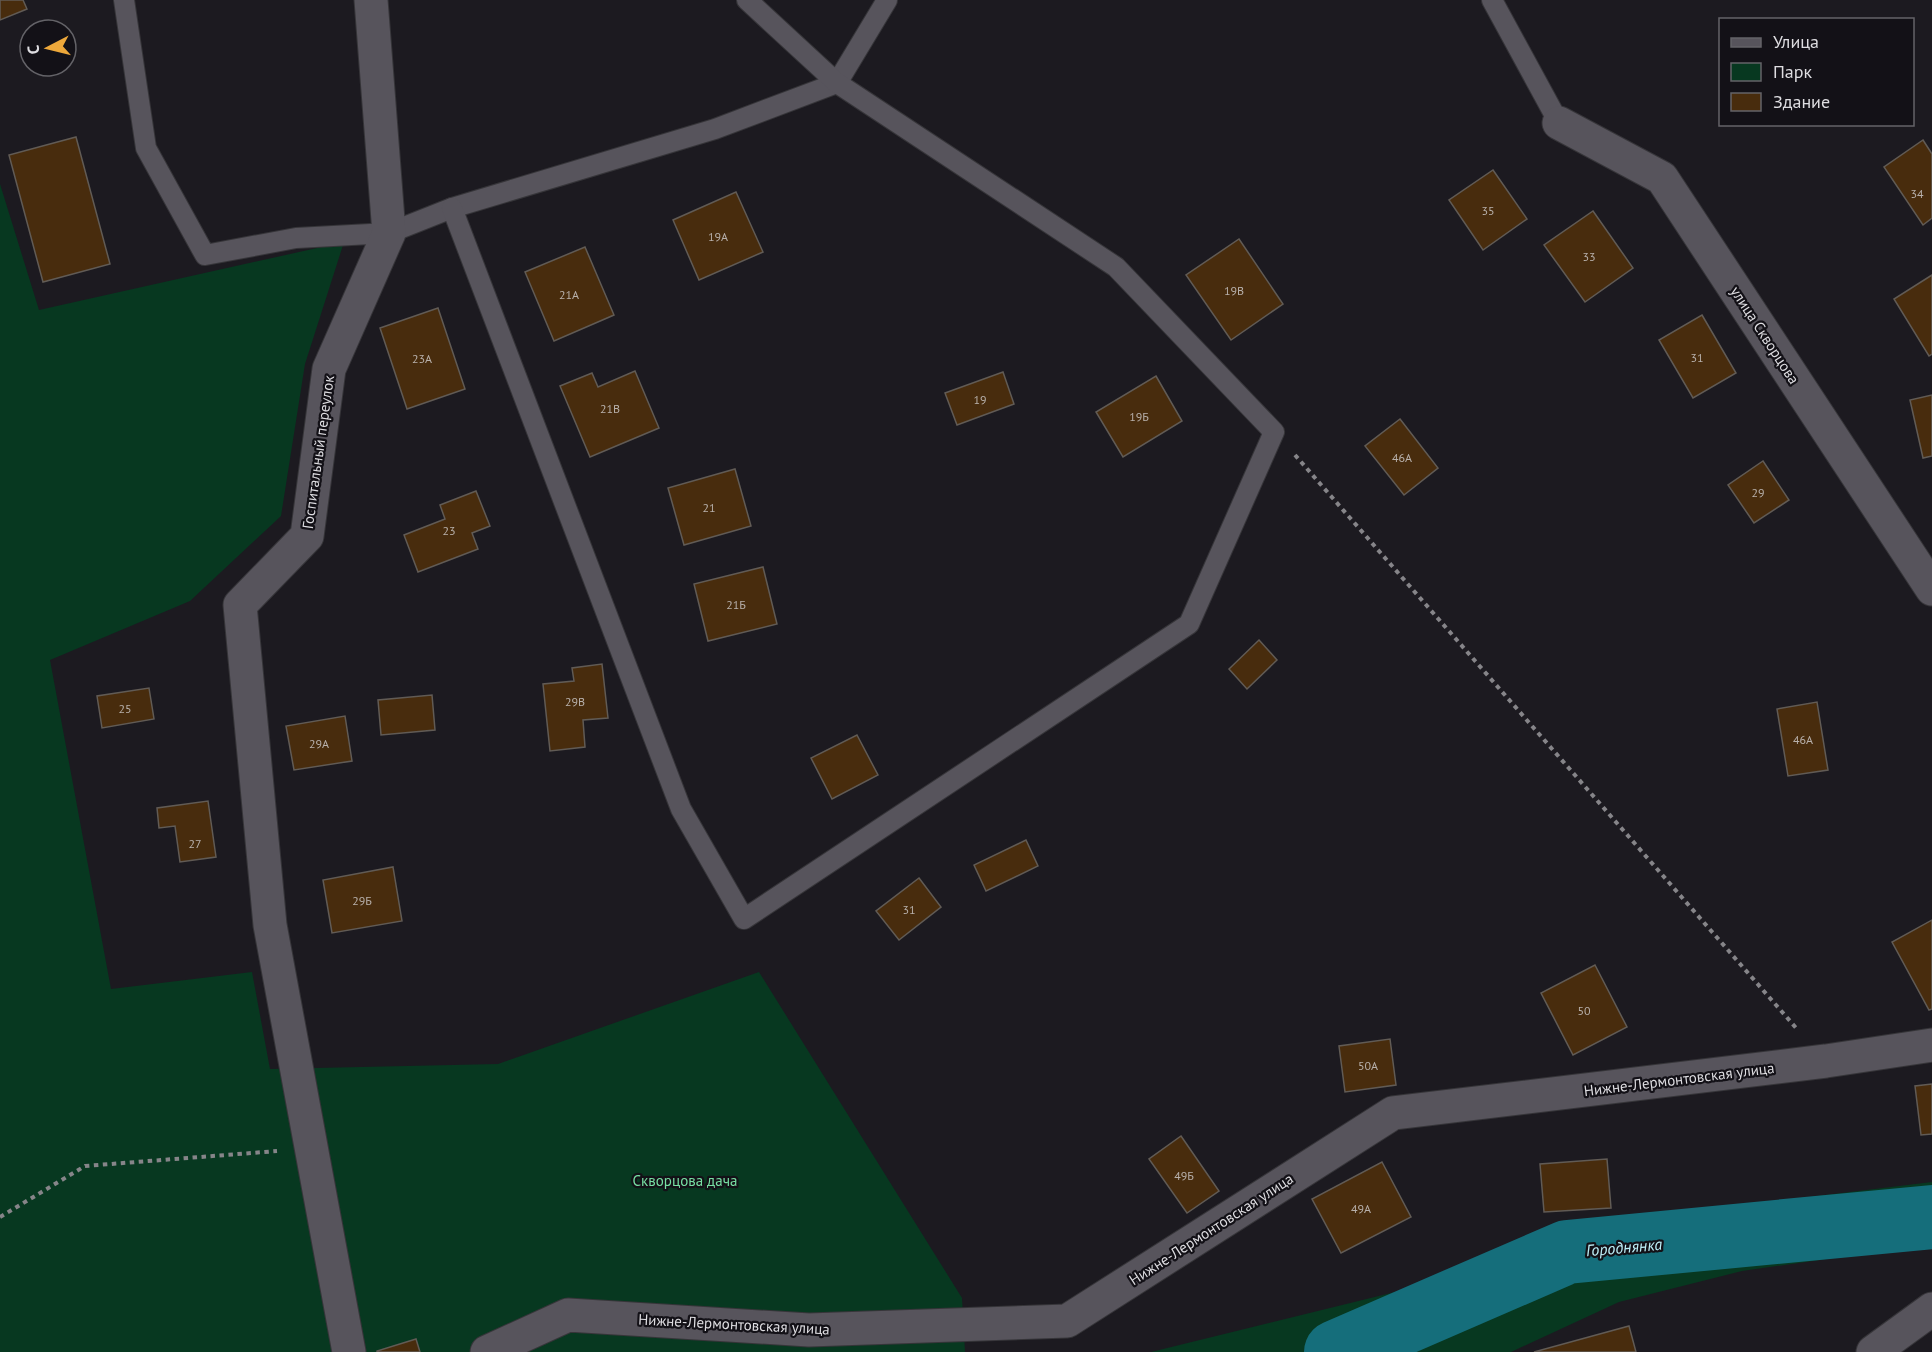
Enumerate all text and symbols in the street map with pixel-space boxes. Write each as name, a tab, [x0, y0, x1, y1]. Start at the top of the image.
north arrow	[18, 18, 78, 78]
legend	[1719, 18, 1914, 126]
text: Улица	[1773, 30, 1819, 53]
text: С	[23, 44, 44, 55]
text: Парк	[1773, 60, 1813, 83]
text: Здание	[1773, 90, 1830, 113]
house number: 34	[1910, 186, 1924, 201]
house number: 35	[1481, 203, 1495, 218]
house number: 19А	[708, 229, 728, 244]
house number: 33	[1582, 249, 1596, 264]
house number: 19В	[1224, 283, 1244, 298]
street label: улица Скворцова	[1726, 283, 1804, 387]
house number: 21А	[559, 287, 579, 302]
house number: 31	[1690, 350, 1704, 365]
house number: 23А	[412, 351, 432, 366]
street label: Госпитальный переулок	[298, 373, 338, 530]
house number: 19	[973, 392, 987, 407]
house number: 21В	[600, 401, 620, 416]
house number: 19Б	[1129, 409, 1149, 424]
house number: 46А	[1392, 450, 1412, 465]
house number: 29	[1751, 485, 1765, 500]
house number: 21	[702, 500, 716, 515]
house number: 23	[442, 523, 456, 538]
house number: 21Б	[726, 597, 746, 612]
house number: 29В	[565, 694, 585, 709]
house number: 25	[118, 701, 132, 716]
house number: 46А	[1793, 732, 1813, 747]
house number: 29А	[309, 736, 329, 751]
house number: 27	[188, 836, 202, 851]
house number: 29Б	[352, 893, 372, 908]
house number: 31	[902, 902, 916, 917]
house number: 50	[1577, 1003, 1591, 1018]
house number: 50А	[1358, 1058, 1378, 1073]
street label: Нижне-Лермонтовская улица	[1583, 1058, 1775, 1100]
house number: 49Б	[1174, 1168, 1194, 1183]
street label: Нижне-Лермонтовская улица	[1125, 1169, 1297, 1289]
park label: Скворцова дача	[633, 1171, 737, 1190]
house number: 49А	[1351, 1201, 1371, 1216]
water label: Городнянка	[1585, 1234, 1663, 1260]
street label: Нижне-Лермонтовская улица	[638, 1309, 830, 1339]

